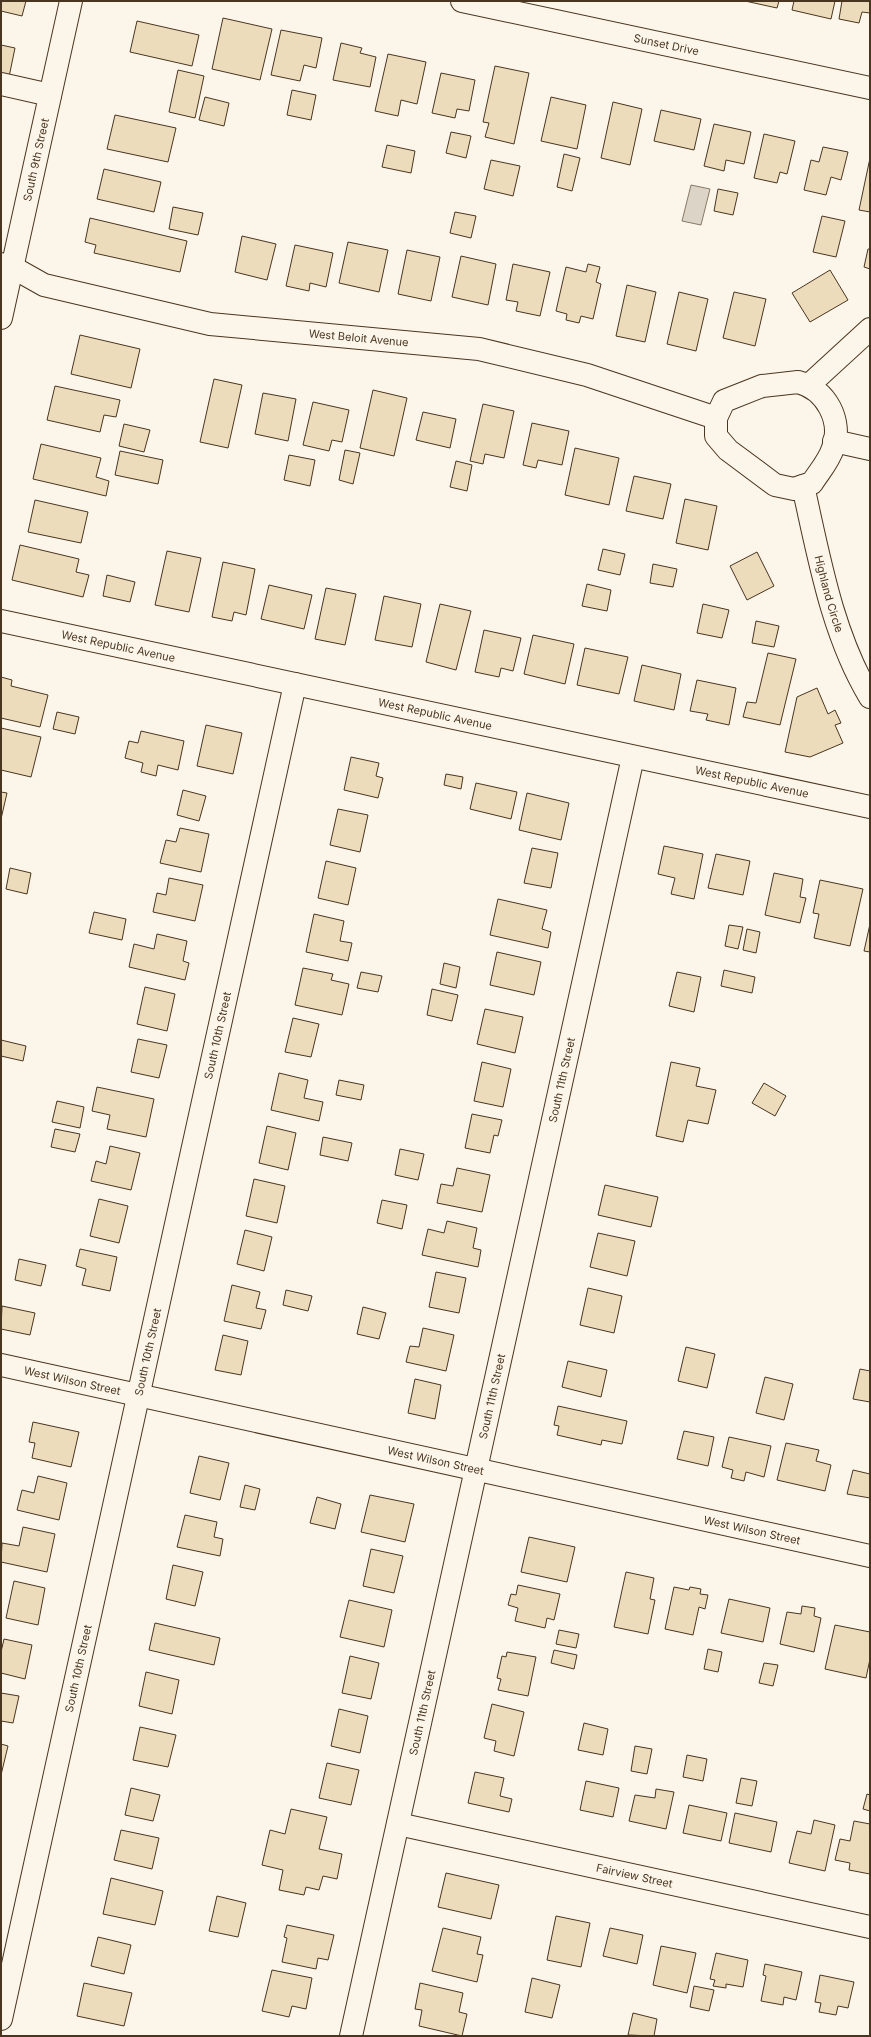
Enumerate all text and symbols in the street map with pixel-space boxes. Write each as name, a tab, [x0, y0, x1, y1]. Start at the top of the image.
street label: Sunset Drive	[632, 31, 700, 58]
street label: South 9th Street	[20, 117, 52, 203]
street label: West Beloit Avenue	[308, 326, 409, 349]
street label: Highland Circle	[812, 554, 847, 634]
street label: West Republic Avenue	[60, 627, 177, 665]
street label: West Republic Avenue	[377, 695, 493, 733]
street label: West Republic Avenue	[694, 763, 810, 801]
street label: South 10th Street	[201, 990, 234, 1081]
street label: South 11th Street	[546, 1036, 578, 1124]
street label: South 10th Street	[131, 1306, 164, 1397]
street label: South 11th Street	[476, 1352, 508, 1440]
street label: West Wilson Street	[23, 1363, 122, 1398]
street label: West Wilson Street	[386, 1443, 486, 1478]
street label: West Wilson Street	[702, 1513, 802, 1548]
street label: South 10th Street	[62, 1623, 95, 1714]
street label: South 11th Street	[406, 1668, 439, 1757]
street label: Fairview Street	[595, 1860, 674, 1891]

